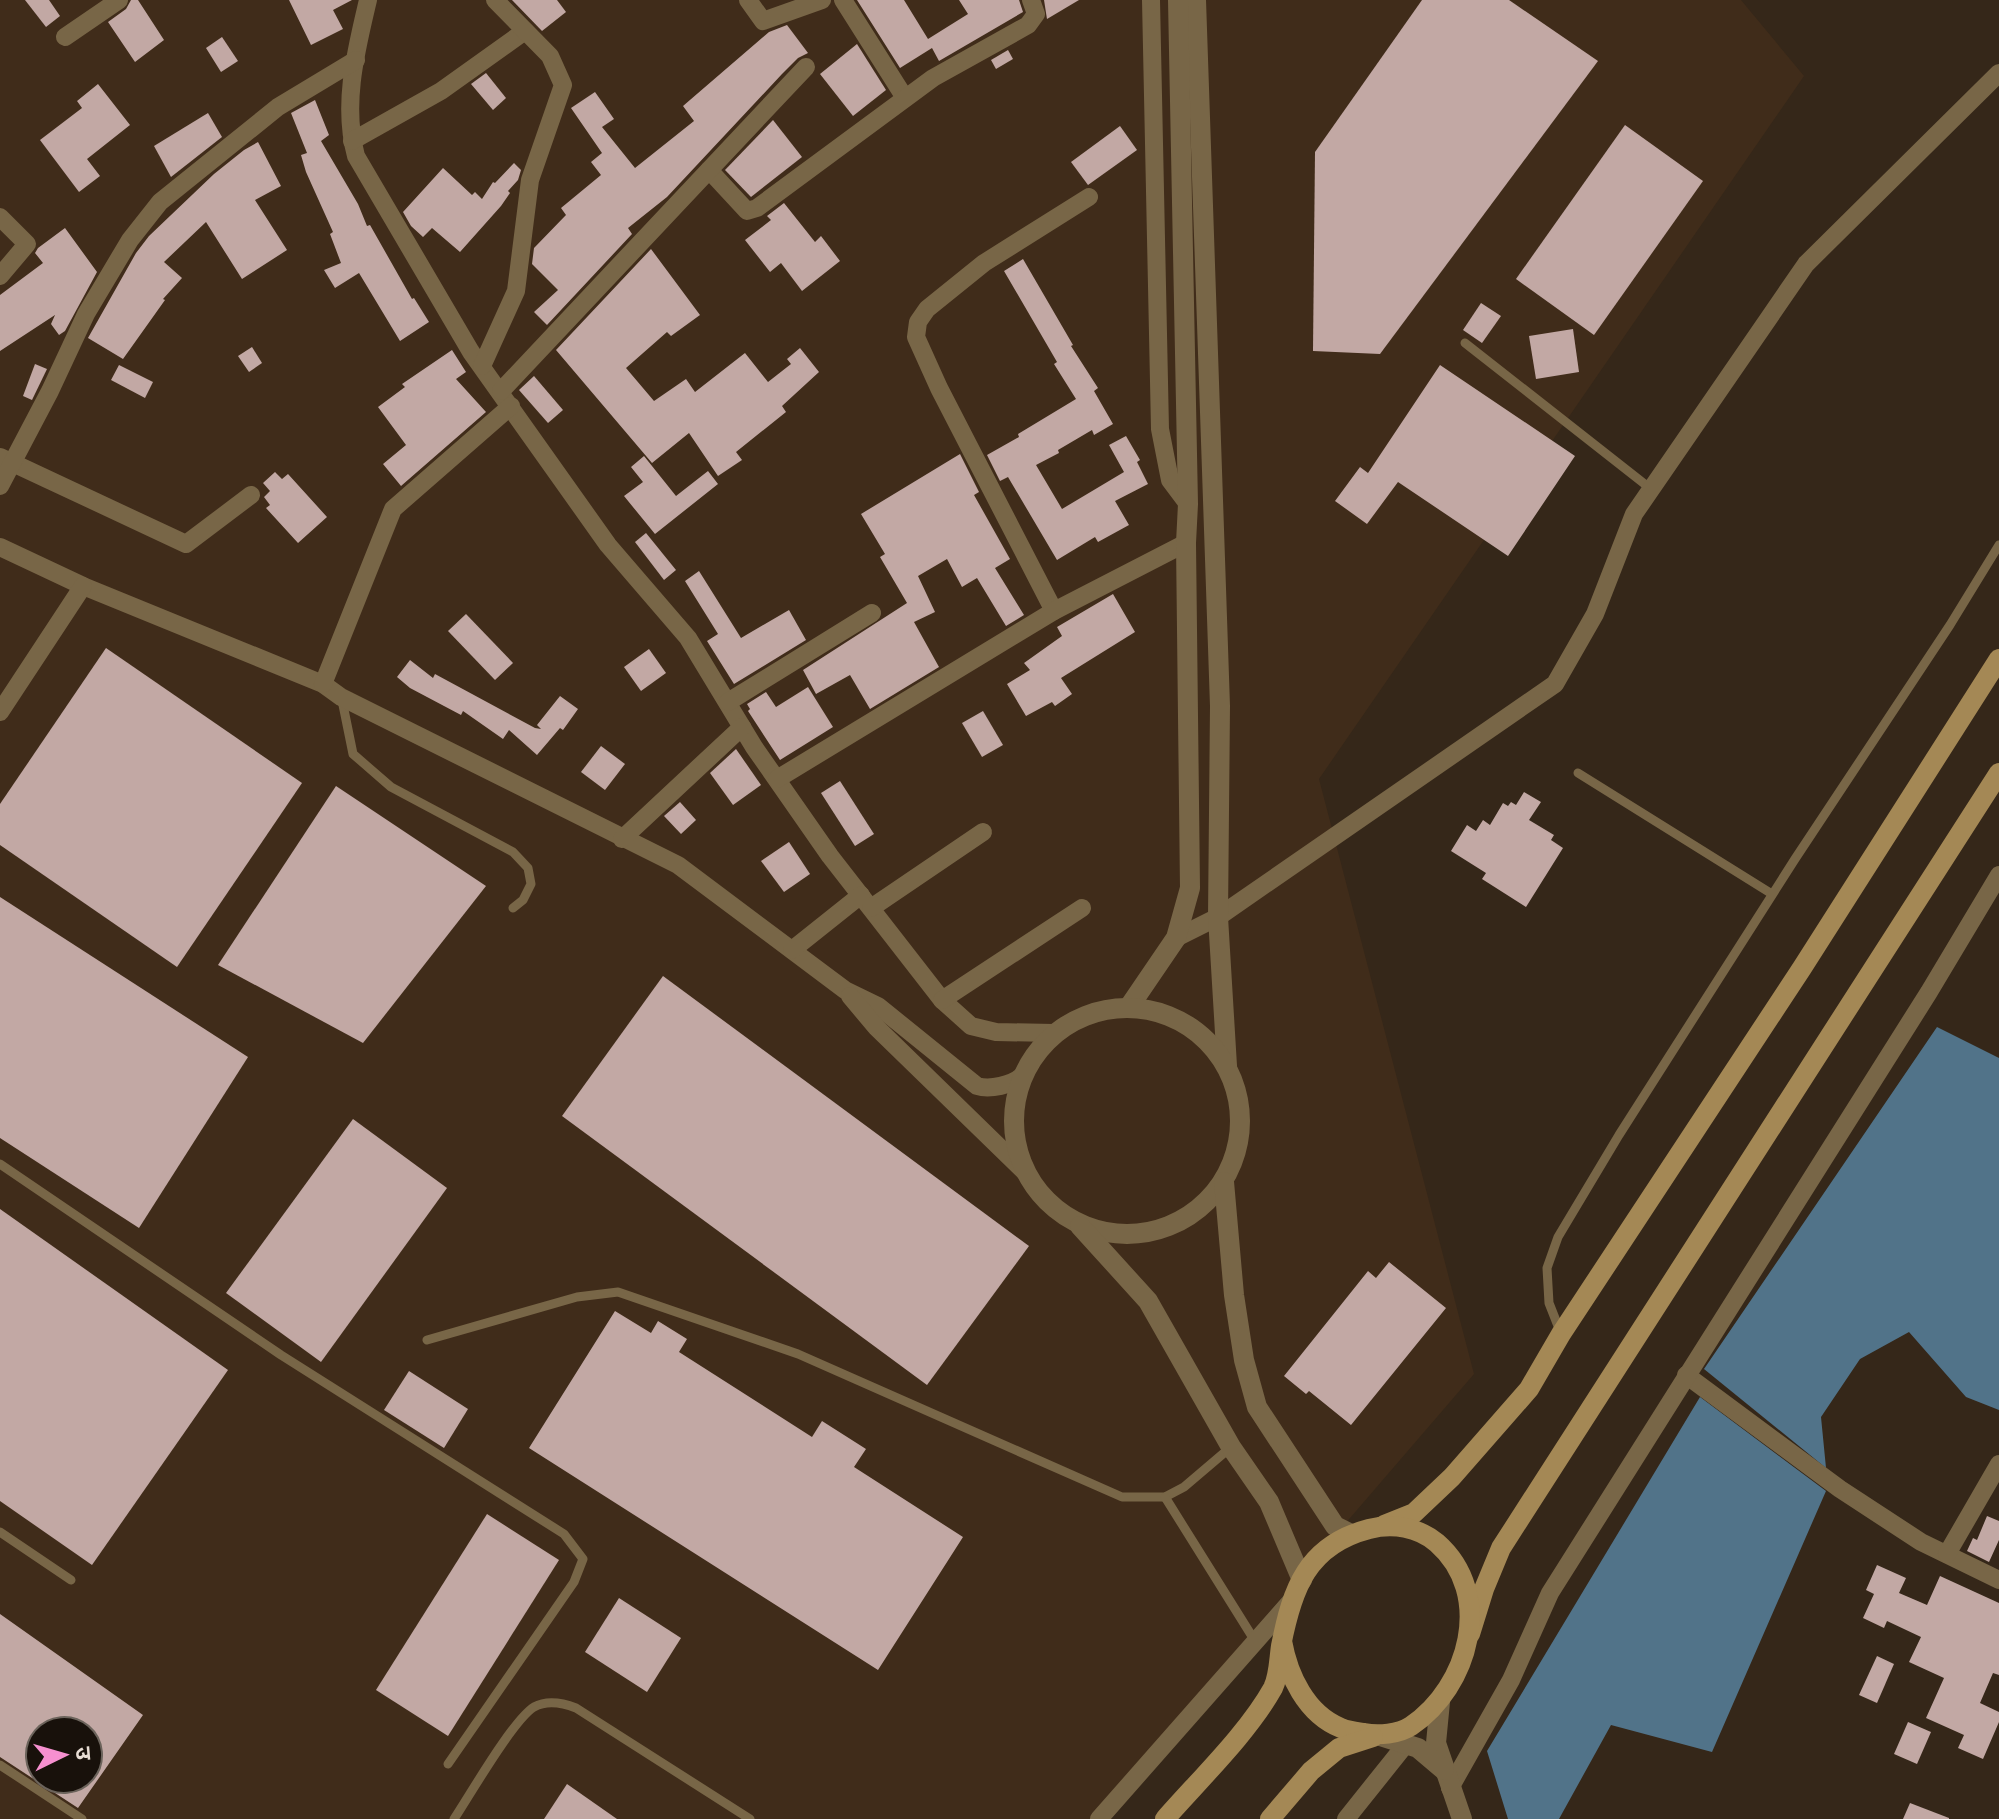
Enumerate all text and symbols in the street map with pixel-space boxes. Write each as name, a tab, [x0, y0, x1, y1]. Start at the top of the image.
north arrow	[24, 1715, 104, 1795]
text: उ	[68, 1746, 97, 1762]

